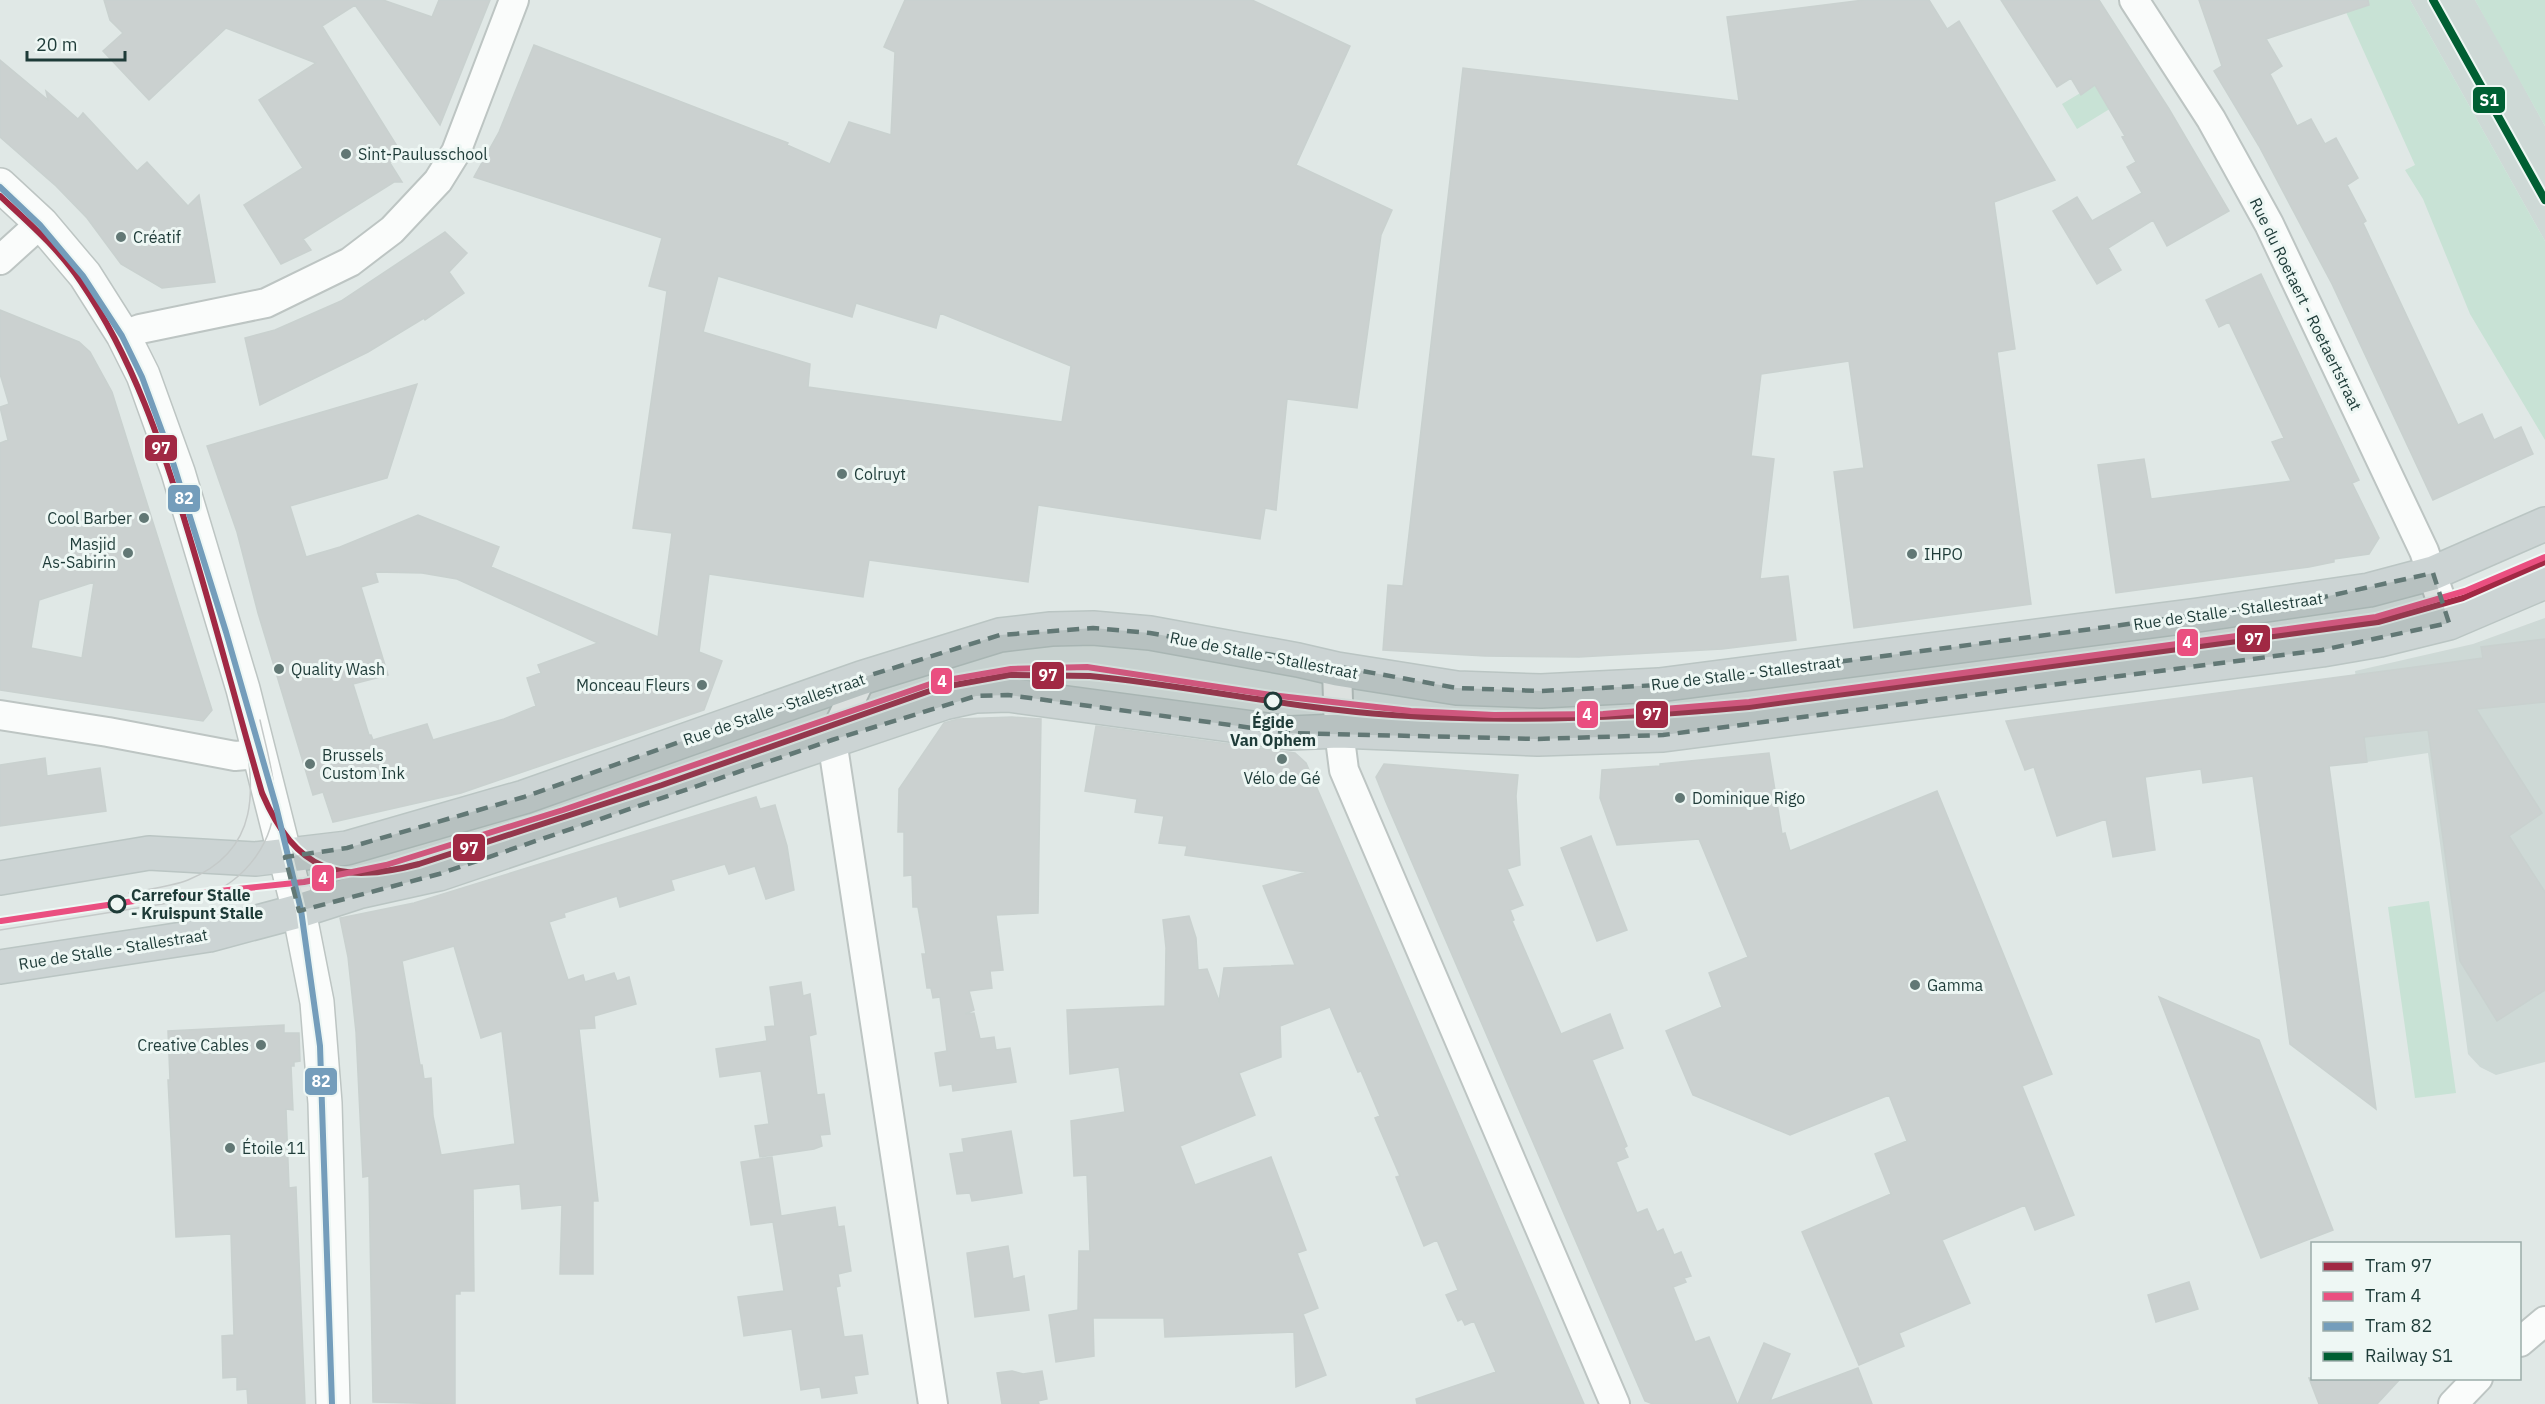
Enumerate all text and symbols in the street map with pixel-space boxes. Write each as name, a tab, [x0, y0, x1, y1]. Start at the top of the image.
scale bar	[27, 24, 124, 62]
text: 20 m	[36, 33, 78, 56]
line badge: S1	[2472, 86, 2506, 114]
text: S1	[2479, 90, 2499, 110]
place label: Sint-Paulusschool	[358, 144, 488, 164]
marker: Sint-Paulusschool	[339, 147, 353, 161]
street label: Rue du Roetaert - Roetaertstraat	[2246, 194, 2366, 414]
place label: Créatif	[133, 227, 181, 247]
marker: Créatif	[114, 230, 128, 244]
line badge: 97	[144, 434, 178, 462]
text: 97	[151, 438, 171, 458]
place label: Colruyt	[854, 464, 906, 484]
marker: Colruyt	[835, 467, 849, 481]
line badge: 82	[167, 484, 201, 513]
text: 82	[174, 488, 194, 508]
place label: Cool Barber	[47, 508, 132, 528]
marker: Cool Barber	[137, 511, 151, 525]
place label: Masjid As-Sabirin	[42, 534, 116, 572]
place label: IHPO	[1924, 544, 1963, 564]
marker: Masjid As-Sabirin	[121, 546, 135, 560]
marker: IHPO	[1905, 547, 1919, 561]
street label: Rue de Stalle - Stallestraat	[2132, 588, 2324, 634]
line badge: 97	[2236, 624, 2271, 653]
street label: Rue de Stalle - Stallestraat	[1168, 627, 1360, 683]
line badge: 4	[2176, 628, 2199, 657]
text: 97	[2244, 629, 2264, 649]
text: 4	[2182, 632, 2192, 652]
street label: Rue de Stalle - Stallestraat	[1650, 651, 1842, 695]
place label: Quality Wash	[291, 659, 385, 679]
line badge: 97	[1031, 661, 1065, 690]
marker: Quality Wash	[272, 662, 286, 676]
text: 97	[1038, 665, 1058, 685]
line badge: 4	[930, 667, 953, 695]
street label: Rue de Stalle - Stallestraat	[680, 668, 868, 750]
text: 4	[937, 671, 947, 691]
place label: Monceau Fleurs	[576, 675, 690, 695]
marker: Monceau Fleurs	[695, 678, 709, 692]
marker: Égide Van Ophem	[1264, 692, 1282, 710]
line badge: 4	[1576, 700, 1599, 729]
line badge: 97	[1635, 700, 1669, 729]
text: 4	[1582, 704, 1592, 724]
text: 97	[1642, 704, 1662, 724]
place label: Égide Van Ophem	[1230, 711, 1316, 750]
place label: Brussels Custom Ink	[322, 745, 405, 783]
marker: Vélo de Gé	[1275, 752, 1289, 766]
marker: Brussels Custom Ink	[303, 757, 317, 771]
place label: Vélo de Gé	[1244, 768, 1321, 788]
place label: Dominique Rigo	[1692, 788, 1805, 808]
marker: Dominique Rigo	[1673, 791, 1687, 805]
line badge: 97	[452, 833, 486, 862]
text: 97	[459, 838, 479, 858]
line badge: 4	[311, 864, 335, 892]
text: 4	[318, 868, 328, 888]
place label: Carrefour Stalle - Kruispunt Stalle	[131, 885, 263, 923]
marker: Carrefour Stalle - Kruispunt Stalle	[108, 895, 126, 913]
street label: Rue de Stalle - Stallestraat	[17, 924, 209, 974]
place label: Gamma	[1927, 975, 1984, 995]
marker: Gamma	[1908, 978, 1922, 992]
place label: Creative Cables	[137, 1035, 249, 1055]
marker: Creative Cables	[254, 1038, 268, 1052]
line badge: 82	[304, 1067, 338, 1096]
text: 82	[311, 1071, 331, 1091]
place label: Étoile 11	[242, 1137, 306, 1158]
marker: Étoile 11	[223, 1141, 237, 1155]
legend	[2311, 1242, 2521, 1380]
text: Tram 97	[2365, 1254, 2432, 1277]
text: Tram 4	[2365, 1284, 2422, 1307]
text: Tram 82	[2365, 1314, 2432, 1337]
text: Railway S1	[2365, 1344, 2453, 1367]

